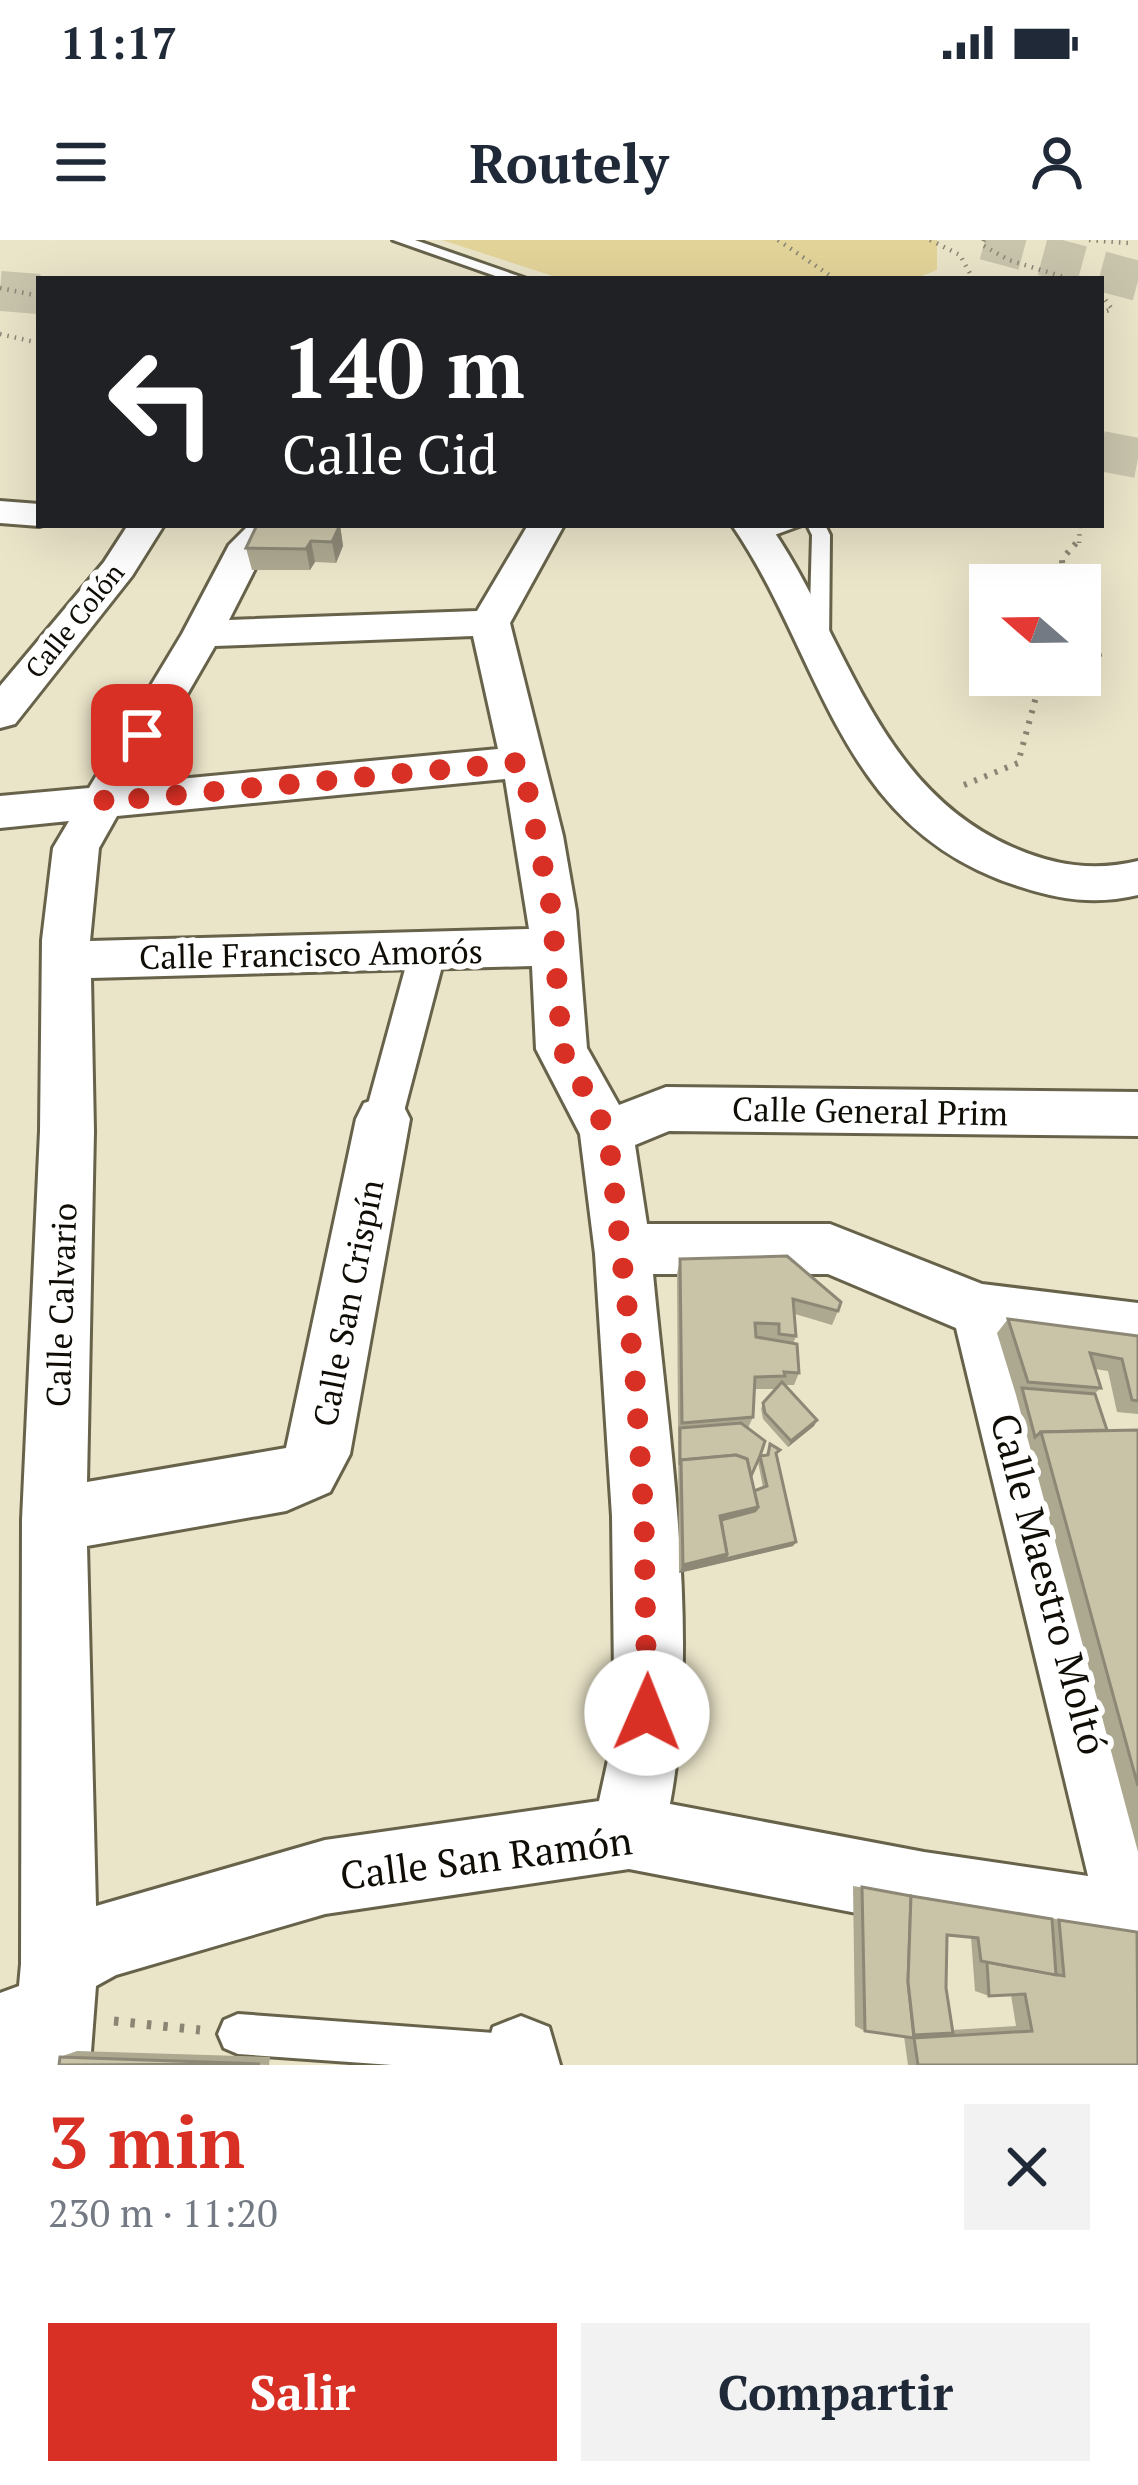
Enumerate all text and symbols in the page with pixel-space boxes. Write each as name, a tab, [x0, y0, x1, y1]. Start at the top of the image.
text: 11:17	[60, 12, 177, 72]
text: Routely	[470, 127, 669, 198]
icon: menu	[48, 129, 114, 195]
icon: person	[1024, 129, 1090, 195]
text: 140 m	[282, 311, 525, 422]
icon: left	[84, 324, 240, 480]
text: Calle Cid	[282, 418, 498, 489]
street label: Calle Colón	[17, 555, 132, 685]
north arrow	[969, 564, 1101, 696]
map controls	[969, 564, 1101, 696]
pin	[91, 684, 193, 786]
icon: arrive	[109, 702, 175, 768]
street label: Calle Francisco Amorós	[139, 929, 483, 978]
street label: Calle General Prim	[732, 1087, 1008, 1134]
street label: Calle San Crispín	[302, 1175, 393, 1430]
street label: Calle Calvario	[35, 1202, 86, 1408]
street label: Calle Maestro Moltó	[979, 1407, 1121, 1760]
position arrow	[584, 1650, 710, 1776]
street label: Calle San Ramón	[337, 1813, 635, 1901]
text: 3 min	[48, 2093, 245, 2189]
button: close	[964, 2104, 1090, 2230]
text: 230 m · 11:20	[48, 2186, 278, 2238]
button: Salir	[48, 2323, 557, 2461]
button: Compartir	[581, 2323, 1090, 2461]

